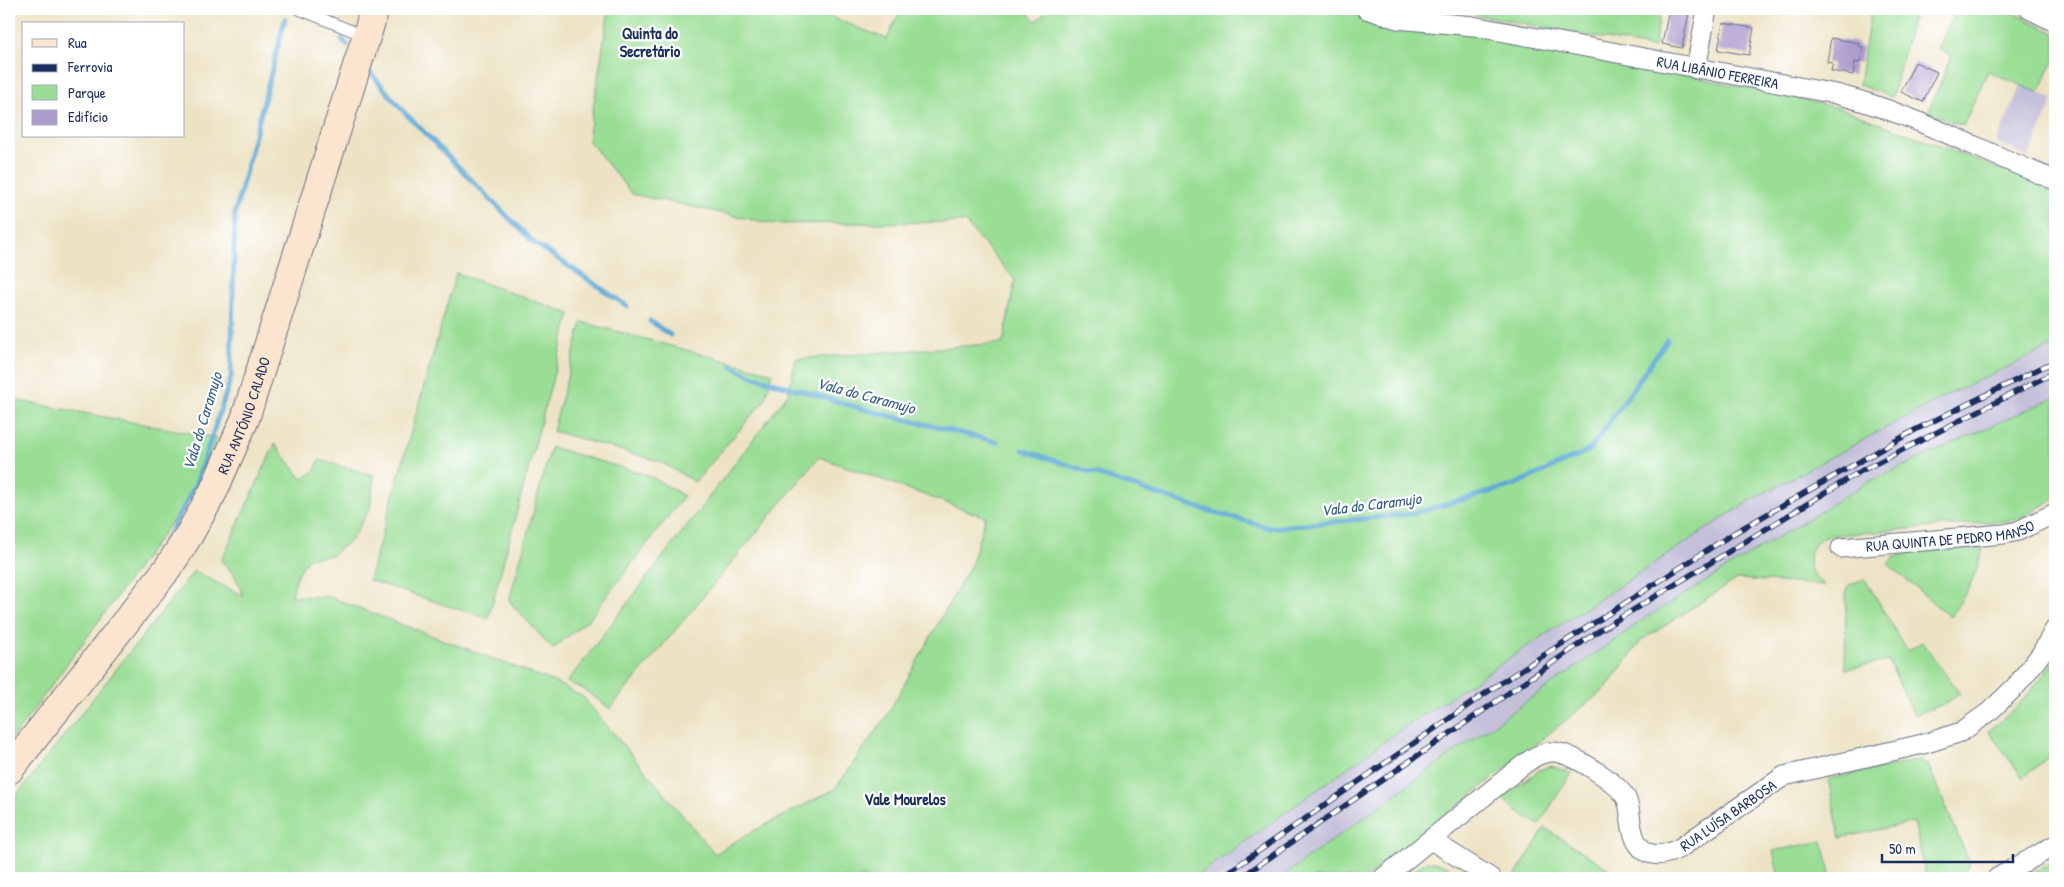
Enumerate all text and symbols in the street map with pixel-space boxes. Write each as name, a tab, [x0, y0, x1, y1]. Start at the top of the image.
legend	[22, 22, 185, 138]
district label: Quinta do Secretário	[620, 22, 681, 62]
text: Rua	[68, 32, 87, 53]
street label: RUA LIBÂNIO FERREIRA	[1655, 50, 1781, 94]
text: Ferrovia	[67, 56, 113, 77]
text: Parque	[68, 82, 106, 103]
text: Edifício	[68, 106, 108, 127]
street label: RUA ANTÓNIO CALADO	[212, 354, 275, 477]
water label: Vala do Caramujo	[177, 368, 228, 472]
water label: Vala do Caramujo	[814, 371, 919, 419]
water label: Vala do Caramujo	[1320, 487, 1424, 521]
street label: RUA QUINTA DE PEDRO MANSO	[1865, 514, 2038, 556]
street label: RUA LUÍSA BARBOSA	[1675, 774, 1781, 856]
district label: Vale Mourelos	[864, 788, 946, 810]
scale bar	[1882, 832, 2013, 864]
text: 50 m	[1889, 838, 1916, 859]

